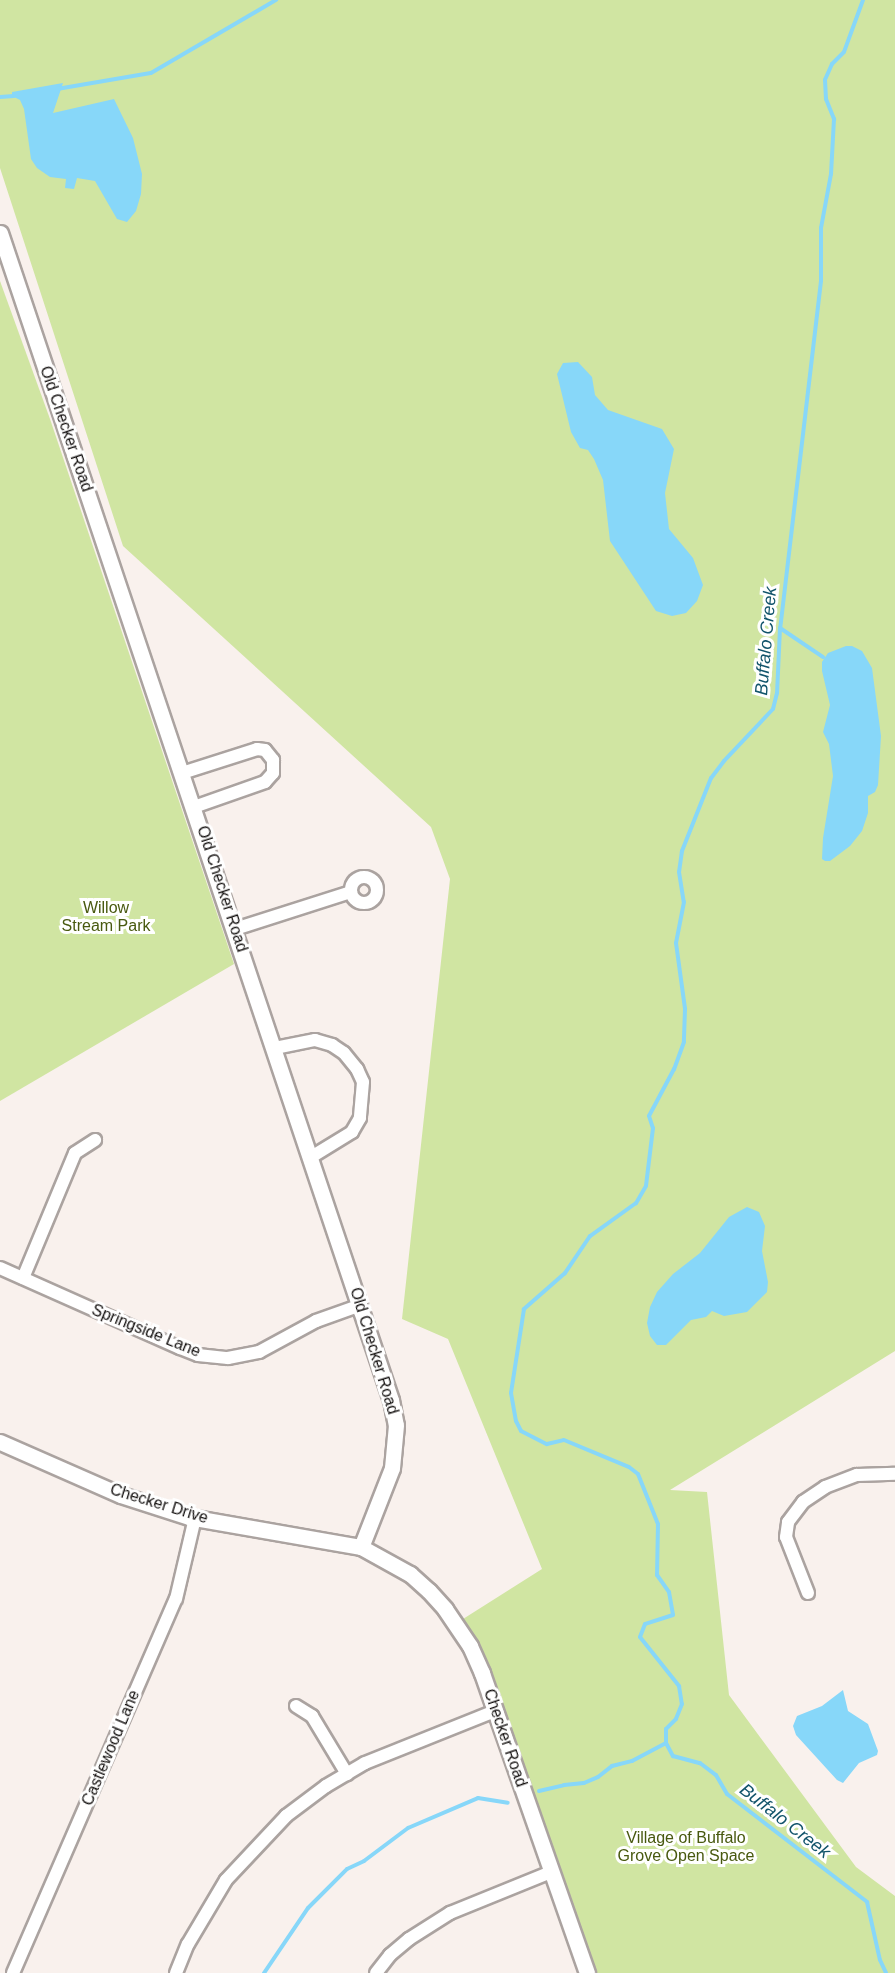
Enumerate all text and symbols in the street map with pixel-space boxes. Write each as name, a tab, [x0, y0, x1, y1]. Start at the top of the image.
street label: Old Checker Road	[35, 364, 97, 494]
water label: Buffalo Creek	[750, 586, 782, 696]
street label: Old Checker Road	[193, 823, 251, 955]
park label: Willow Stream Park	[62, 898, 150, 936]
street label: Old Checker Road	[346, 1285, 402, 1417]
street label: Springside Lane	[89, 1300, 203, 1362]
street label: Checker Drive	[108, 1480, 210, 1528]
street label: Castlewood Lane	[78, 1687, 144, 1809]
street label: Checker Road	[479, 1687, 531, 1789]
water label: Buffalo Creek	[735, 1779, 835, 1863]
park label: Village of Buffalo Grove Open Space	[618, 1828, 754, 1866]

